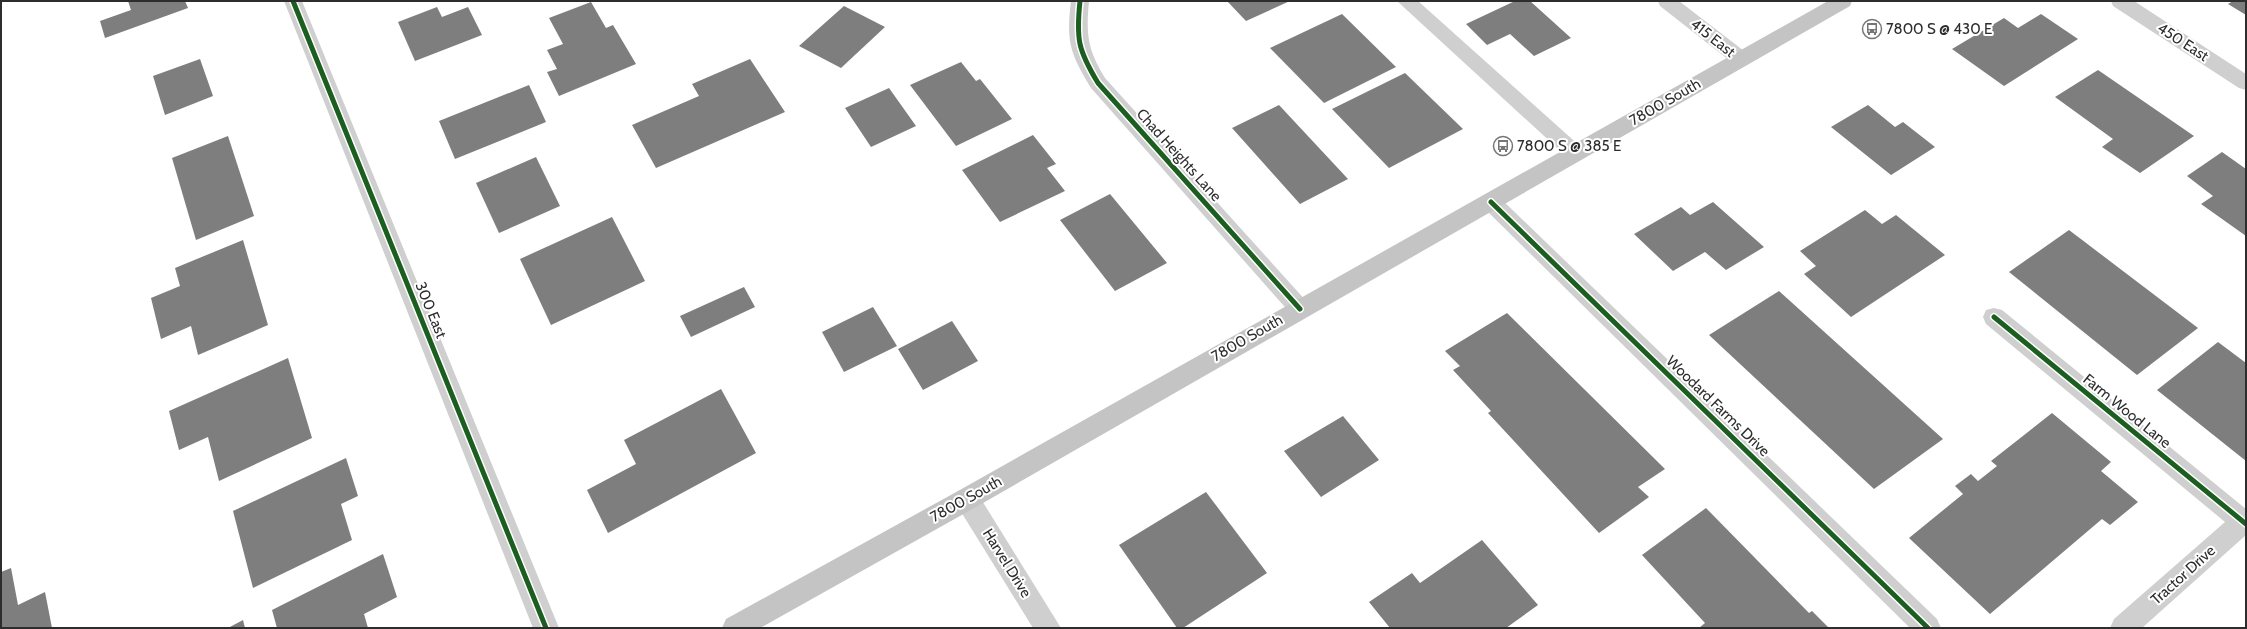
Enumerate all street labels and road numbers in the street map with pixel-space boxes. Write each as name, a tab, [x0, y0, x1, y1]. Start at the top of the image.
street label: 415 East	[1687, 15, 1739, 61]
street label: 450 East	[2154, 19, 2212, 65]
street label: 7800 South	[1626, 74, 1704, 130]
street label: Chad Heights Lane	[1133, 105, 1226, 205]
street label: 300 East	[412, 279, 450, 341]
street label: 7800 South	[1208, 310, 1286, 366]
street label: Woodard Farms Drive	[1662, 352, 1774, 460]
street label: Farm Wood Lane	[2079, 370, 2175, 452]
street label: 7800 South	[927, 472, 1005, 526]
street label: Harvel Drive	[979, 525, 1035, 601]
street label: Tractor Drive	[2147, 541, 2219, 609]

